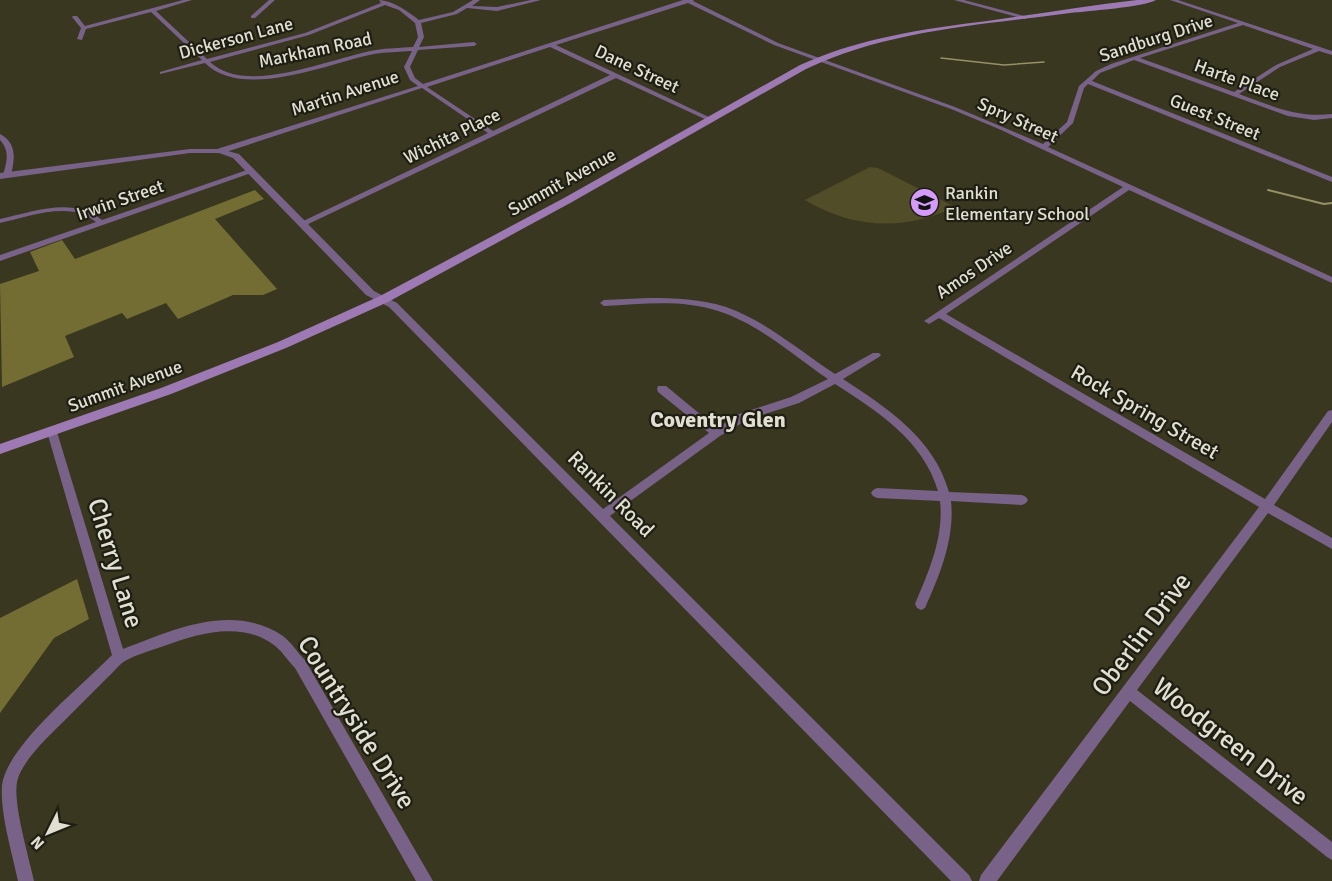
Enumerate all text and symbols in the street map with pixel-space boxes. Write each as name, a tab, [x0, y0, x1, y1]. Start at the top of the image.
street label: Sandburg Drive	[1096, 9, 1216, 67]
street label: Dickerson Lane	[176, 12, 296, 64]
street label: Markham Road	[256, 27, 374, 73]
street label: Dane Street	[591, 40, 683, 98]
street label: Harte Place	[1191, 54, 1283, 106]
street label: Martin Avenue	[288, 65, 402, 121]
street label: Guest Street	[1167, 89, 1263, 145]
street label: Spry Street	[974, 92, 1062, 148]
street label: Wichita Place	[400, 103, 504, 169]
street label: Summit Avenue	[504, 143, 620, 221]
street label: Irwin Street	[73, 175, 167, 225]
place label: Rankin Elementary School	[945, 182, 1090, 225]
school or university icon: Rankin Elementary School	[908, 187, 940, 219]
street label: Amos Drive	[932, 237, 1016, 303]
street label: Summit Avenue	[65, 355, 185, 417]
street label: Rock Spring Street	[1066, 359, 1224, 465]
district label: Coventry Glen	[650, 406, 786, 433]
street label: Rankin Road	[562, 445, 660, 543]
street label: Cherry Lane	[80, 494, 150, 632]
street label: Oberlin Drive	[1085, 567, 1199, 703]
street label: Countryside Drive	[290, 630, 422, 815]
street label: Woodgreen Drive	[1146, 671, 1315, 813]
north arrow	[18, 803, 78, 863]
text: N	[27, 832, 49, 853]

